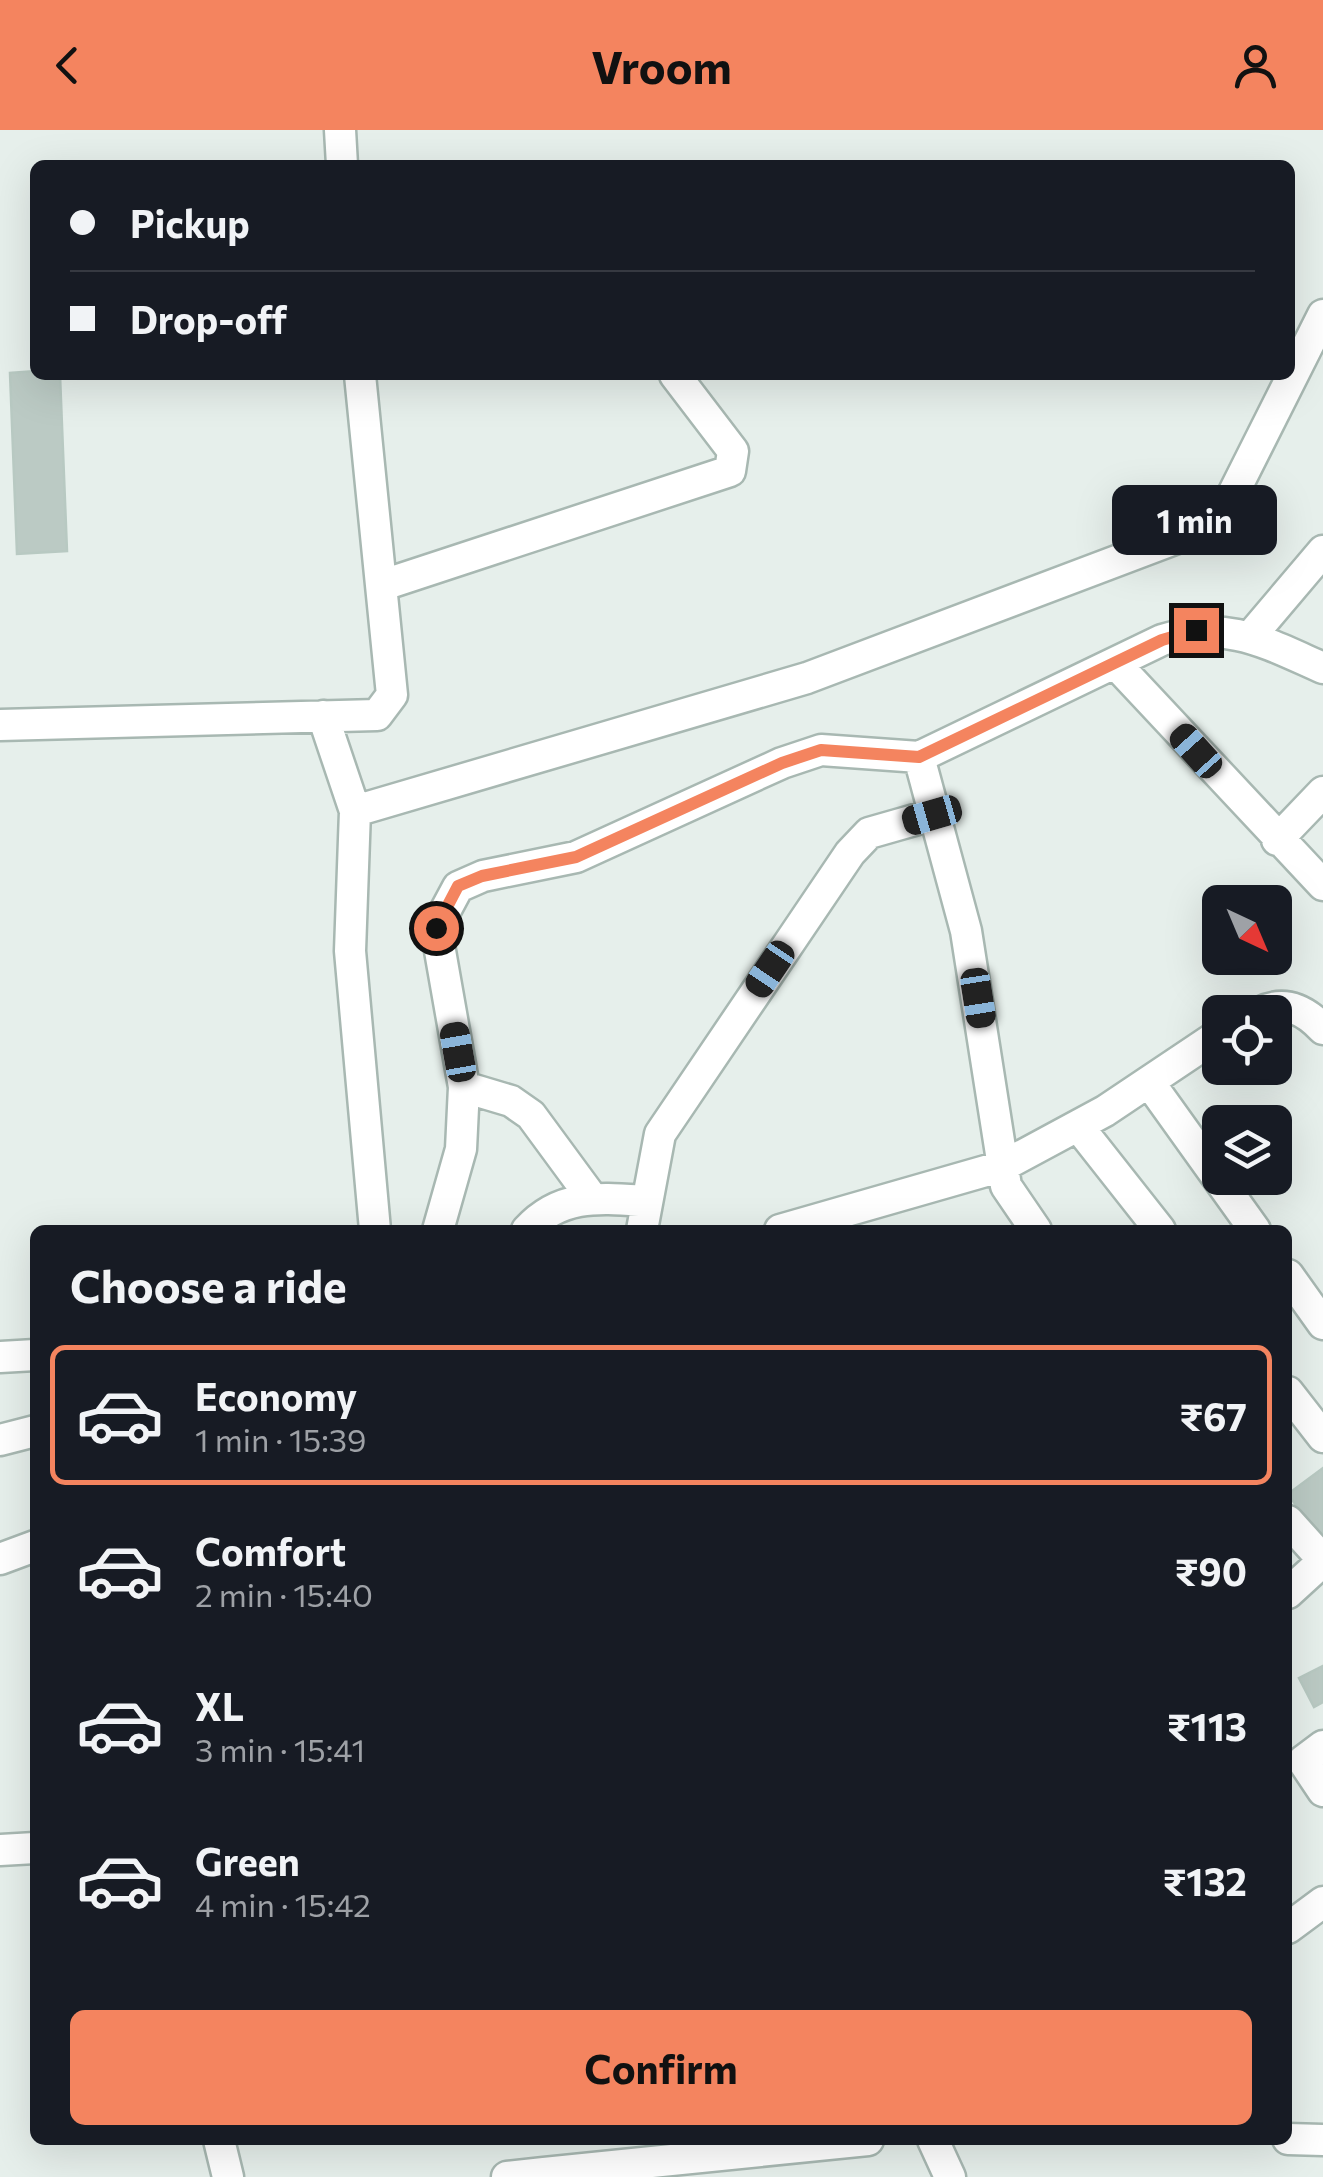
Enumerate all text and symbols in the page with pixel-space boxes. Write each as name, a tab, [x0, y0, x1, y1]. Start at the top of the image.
icon: back	[40, 38, 95, 93]
text: Vroom	[591, 38, 732, 93]
icon: person	[1228, 38, 1283, 93]
text: Pickup	[130, 199, 250, 246]
text: Drop-off	[130, 295, 287, 342]
callout: 1 min	[1114, 485, 1278, 555]
text: 1 min	[1157, 500, 1232, 540]
route end	[1174, 608, 1219, 653]
car	[1165, 719, 1227, 783]
car	[899, 792, 965, 838]
north arrow	[1202, 885, 1292, 975]
map controls	[1202, 885, 1292, 1195]
route start	[414, 906, 459, 951]
car	[741, 936, 799, 1002]
car	[958, 966, 998, 1030]
button: locate	[1202, 995, 1292, 1085]
car	[438, 1020, 478, 1084]
button: layers	[1202, 1105, 1292, 1195]
text: Choose a ride	[70, 1257, 347, 1312]
icon: car	[75, 1370, 165, 1460]
text: Economy	[195, 1372, 357, 1419]
text: ₹67	[1180, 1392, 1247, 1439]
text: 1 min · 15:39	[195, 1419, 366, 1459]
icon: car	[75, 1525, 165, 1615]
text: Comfort	[195, 1527, 346, 1574]
text: ₹90	[1175, 1547, 1247, 1594]
text: 2 min · 15:40	[195, 1574, 373, 1614]
icon: car	[75, 1680, 165, 1770]
text: XL	[195, 1682, 244, 1729]
text: ₹113	[1167, 1702, 1247, 1749]
text: 3 min · 15:41	[195, 1729, 365, 1769]
icon: car	[75, 1835, 165, 1925]
text: Green	[195, 1837, 300, 1884]
text: ₹132	[1163, 1857, 1247, 1904]
text: 4 min · 15:42	[195, 1884, 371, 1924]
button: Confirm	[70, 2010, 1252, 2125]

